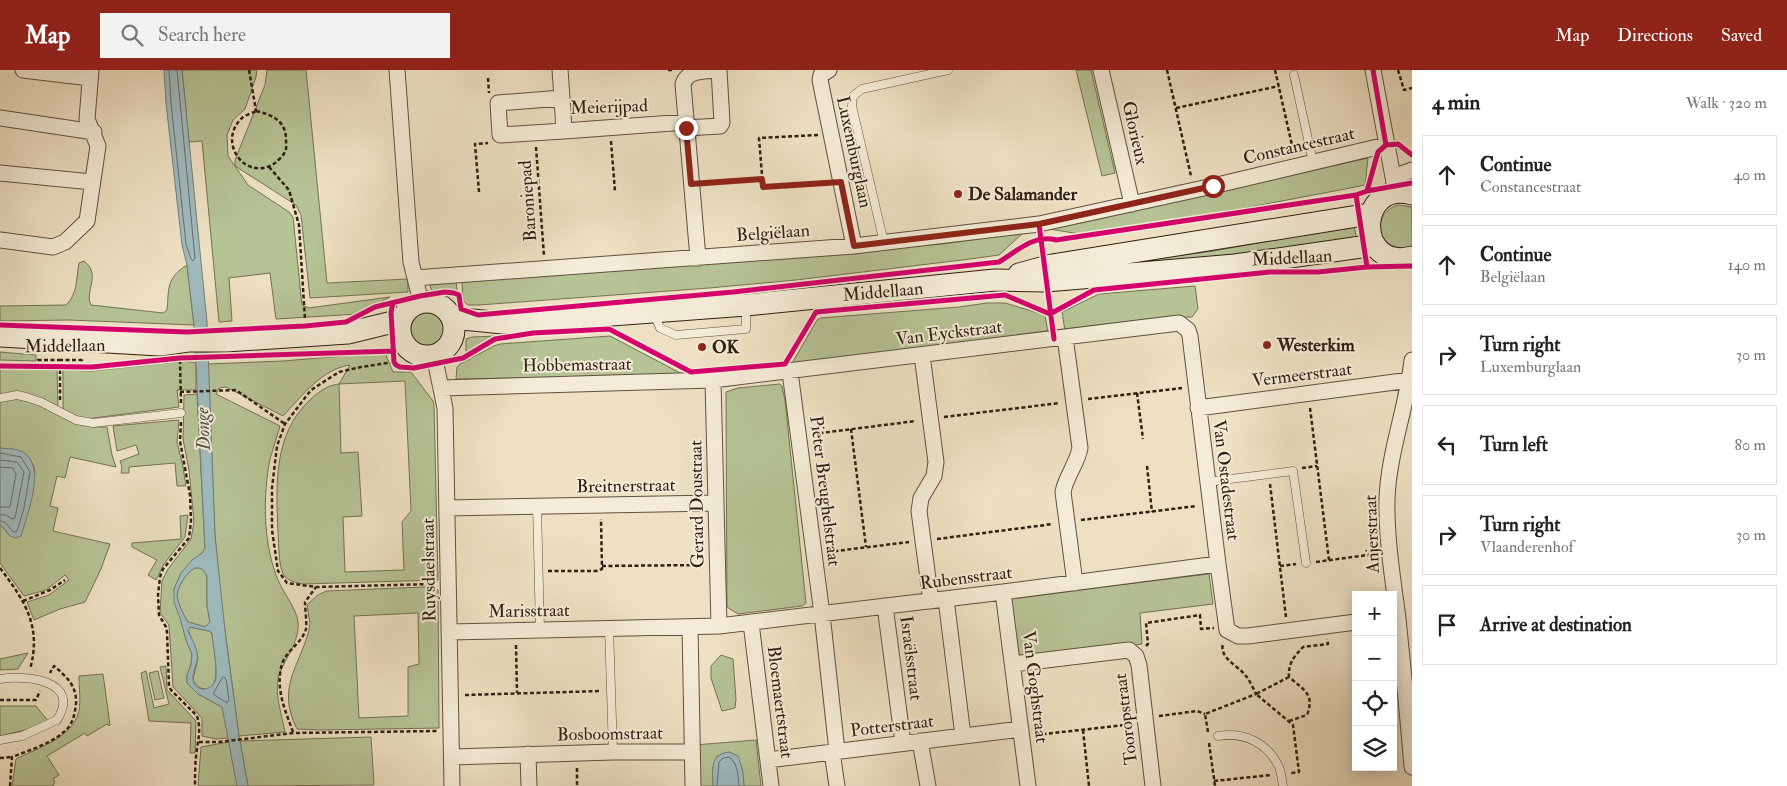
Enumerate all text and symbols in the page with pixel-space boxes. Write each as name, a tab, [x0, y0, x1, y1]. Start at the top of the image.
search box	[100, 13, 450, 58]
text: Map	[25, 20, 70, 51]
icon: search	[118, 21, 146, 49]
text: Search here	[158, 23, 246, 47]
text: Map	[1556, 24, 1589, 47]
text: Directions	[1617, 24, 1693, 47]
text: Saved	[1721, 24, 1762, 47]
text: 4 min	[1432, 89, 1480, 116]
text: Walk · 320 m	[1686, 93, 1767, 113]
street label: Meierijpad	[570, 94, 648, 120]
street label: Luxemburglaan	[831, 94, 877, 210]
street label: Glorieux	[1117, 99, 1153, 167]
route end	[675, 117, 698, 140]
street label: Constancestraat	[1241, 122, 1357, 170]
text: Continue	[1480, 153, 1551, 177]
street label: Baroniepad	[514, 159, 542, 242]
icon: ahead	[1433, 161, 1461, 189]
text: 40 m	[1733, 165, 1766, 185]
route start	[1202, 175, 1225, 198]
text: Constancestraat	[1480, 177, 1581, 197]
place label: De Salamander	[968, 183, 1077, 206]
marker: De Salamander	[952, 188, 964, 200]
street label: Belgiëlaan	[735, 219, 811, 247]
text: Continue	[1480, 243, 1551, 267]
street label: Middellaan	[1251, 244, 1333, 272]
icon: ahead	[1433, 251, 1461, 279]
text: 140 m	[1728, 255, 1766, 275]
text: Belgiëlaan	[1480, 267, 1546, 287]
street label: Middellaan	[842, 277, 924, 307]
street label: Van Eyckstraat	[894, 315, 1004, 351]
text: Turn right	[1480, 333, 1560, 357]
street label: Middellaan	[24, 334, 106, 358]
place label: Westerkim	[1276, 334, 1356, 357]
place label: OK	[712, 336, 741, 359]
marker: Westerkim	[1261, 339, 1273, 351]
marker: OK	[696, 341, 708, 353]
icon: right	[1433, 341, 1461, 369]
text: 30 m	[1736, 345, 1766, 365]
street label: Hobbemastraat	[522, 353, 632, 377]
street label: Vermeerstraat	[1251, 357, 1353, 393]
text: Luxemburglaan	[1480, 357, 1581, 377]
water label: Donge	[190, 406, 216, 452]
street label: Pieter Breughelstraat	[804, 414, 846, 568]
street label: Van Ostadestraat	[1207, 418, 1245, 542]
icon: left	[1433, 431, 1461, 459]
text: Turn left	[1480, 433, 1548, 457]
text: 80 m	[1735, 435, 1766, 455]
street label: Gerard Doustraat	[684, 440, 710, 568]
street label: Breitnerstraat	[576, 474, 676, 498]
street label: Anjerstraat	[1359, 494, 1385, 575]
text: Turn right	[1480, 513, 1560, 537]
street label: Ruysdaelstraat	[417, 518, 441, 622]
icon: right	[1433, 521, 1461, 549]
text: 30 m	[1736, 525, 1766, 545]
text: Vlaanderenhof	[1480, 537, 1574, 557]
street label: Rubensstraat	[918, 561, 1014, 595]
map controls	[1352, 591, 1397, 771]
button: +	[1352, 591, 1397, 636]
street label: Marisstraat	[488, 599, 570, 623]
icon: arrive	[1433, 611, 1461, 639]
text: Arrive at destination	[1480, 613, 1632, 637]
street label: Israëlsstraat	[894, 614, 928, 702]
street label: Van Goghstraat	[1017, 629, 1053, 745]
button: −	[1352, 636, 1397, 681]
street label: Bloemaertstraat	[762, 644, 798, 760]
street label: Tooropstraat	[1109, 672, 1143, 766]
button: locate	[1352, 681, 1397, 726]
street label: Potterstraat	[849, 709, 935, 743]
street label: Bosboomstraat	[557, 722, 663, 746]
button: layers	[1352, 726, 1397, 771]

